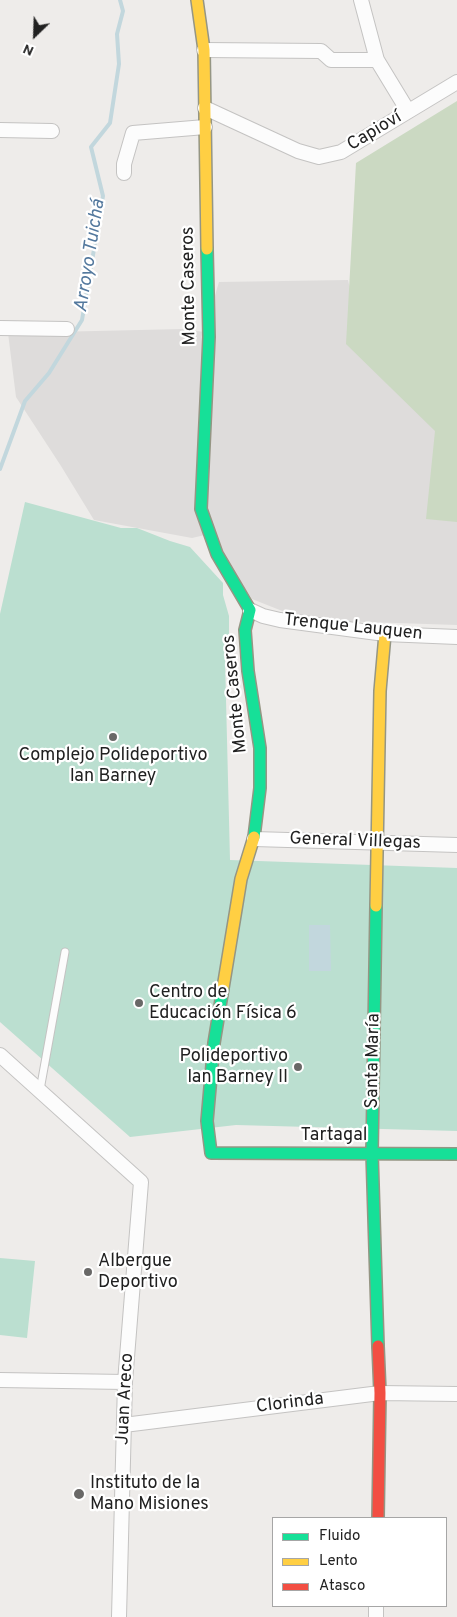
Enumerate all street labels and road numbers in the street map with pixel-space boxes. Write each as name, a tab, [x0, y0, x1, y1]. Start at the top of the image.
street label: Capioví	[344, 107, 406, 157]
street label: Monte Caseros	[178, 226, 202, 346]
street label: Trenque Lauquen	[282, 610, 424, 646]
street label: Monte Caseros	[219, 634, 253, 754]
street label: General Villegas	[289, 829, 421, 855]
street label: Santa María	[362, 1013, 386, 1109]
street label: Tartagal	[300, 1125, 368, 1147]
street label: Juan Areco	[113, 1352, 139, 1446]
street label: Clorinda	[255, 1389, 325, 1419]

